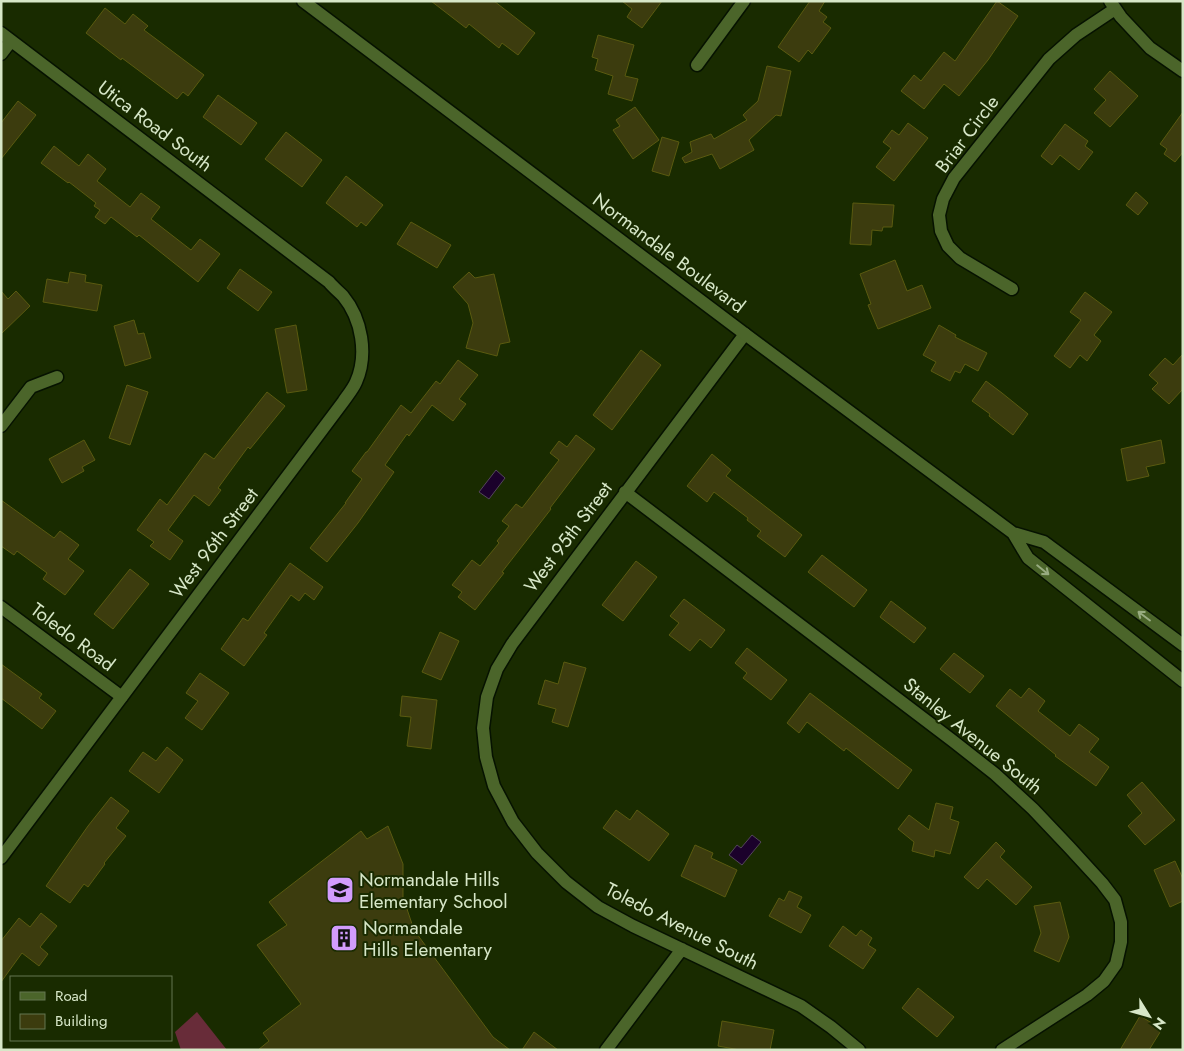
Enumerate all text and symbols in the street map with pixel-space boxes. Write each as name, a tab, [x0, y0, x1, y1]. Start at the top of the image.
street label: Utica Road South	[92, 74, 218, 178]
street label: Briar Circle	[929, 89, 1005, 178]
street label: Normandale Boulevard	[587, 187, 751, 319]
street label: West 95th Street	[517, 476, 619, 598]
street label: West 96th Street	[163, 482, 265, 604]
one-way arrow	[1036, 565, 1049, 576]
street label: Toledo Road	[25, 596, 121, 678]
one-way arrow	[1138, 610, 1151, 621]
street label: Stanley Avenue South	[898, 671, 1048, 801]
place label: Normandale Hills Elementary School	[359, 866, 508, 915]
school or university icon: Normandale Hills Elementary School	[325, 875, 355, 905]
street label: Toledo Avenue South	[601, 876, 763, 976]
place label: Normandale Hills Elementary	[363, 914, 493, 963]
building icon: Normandale Hills Elementary	[329, 923, 359, 953]
legend	[10, 976, 172, 1041]
text: Road	[55, 985, 87, 1007]
north arrow	[1124, 991, 1174, 1041]
text: Building	[55, 1010, 107, 1032]
text: N	[1148, 1013, 1171, 1034]

